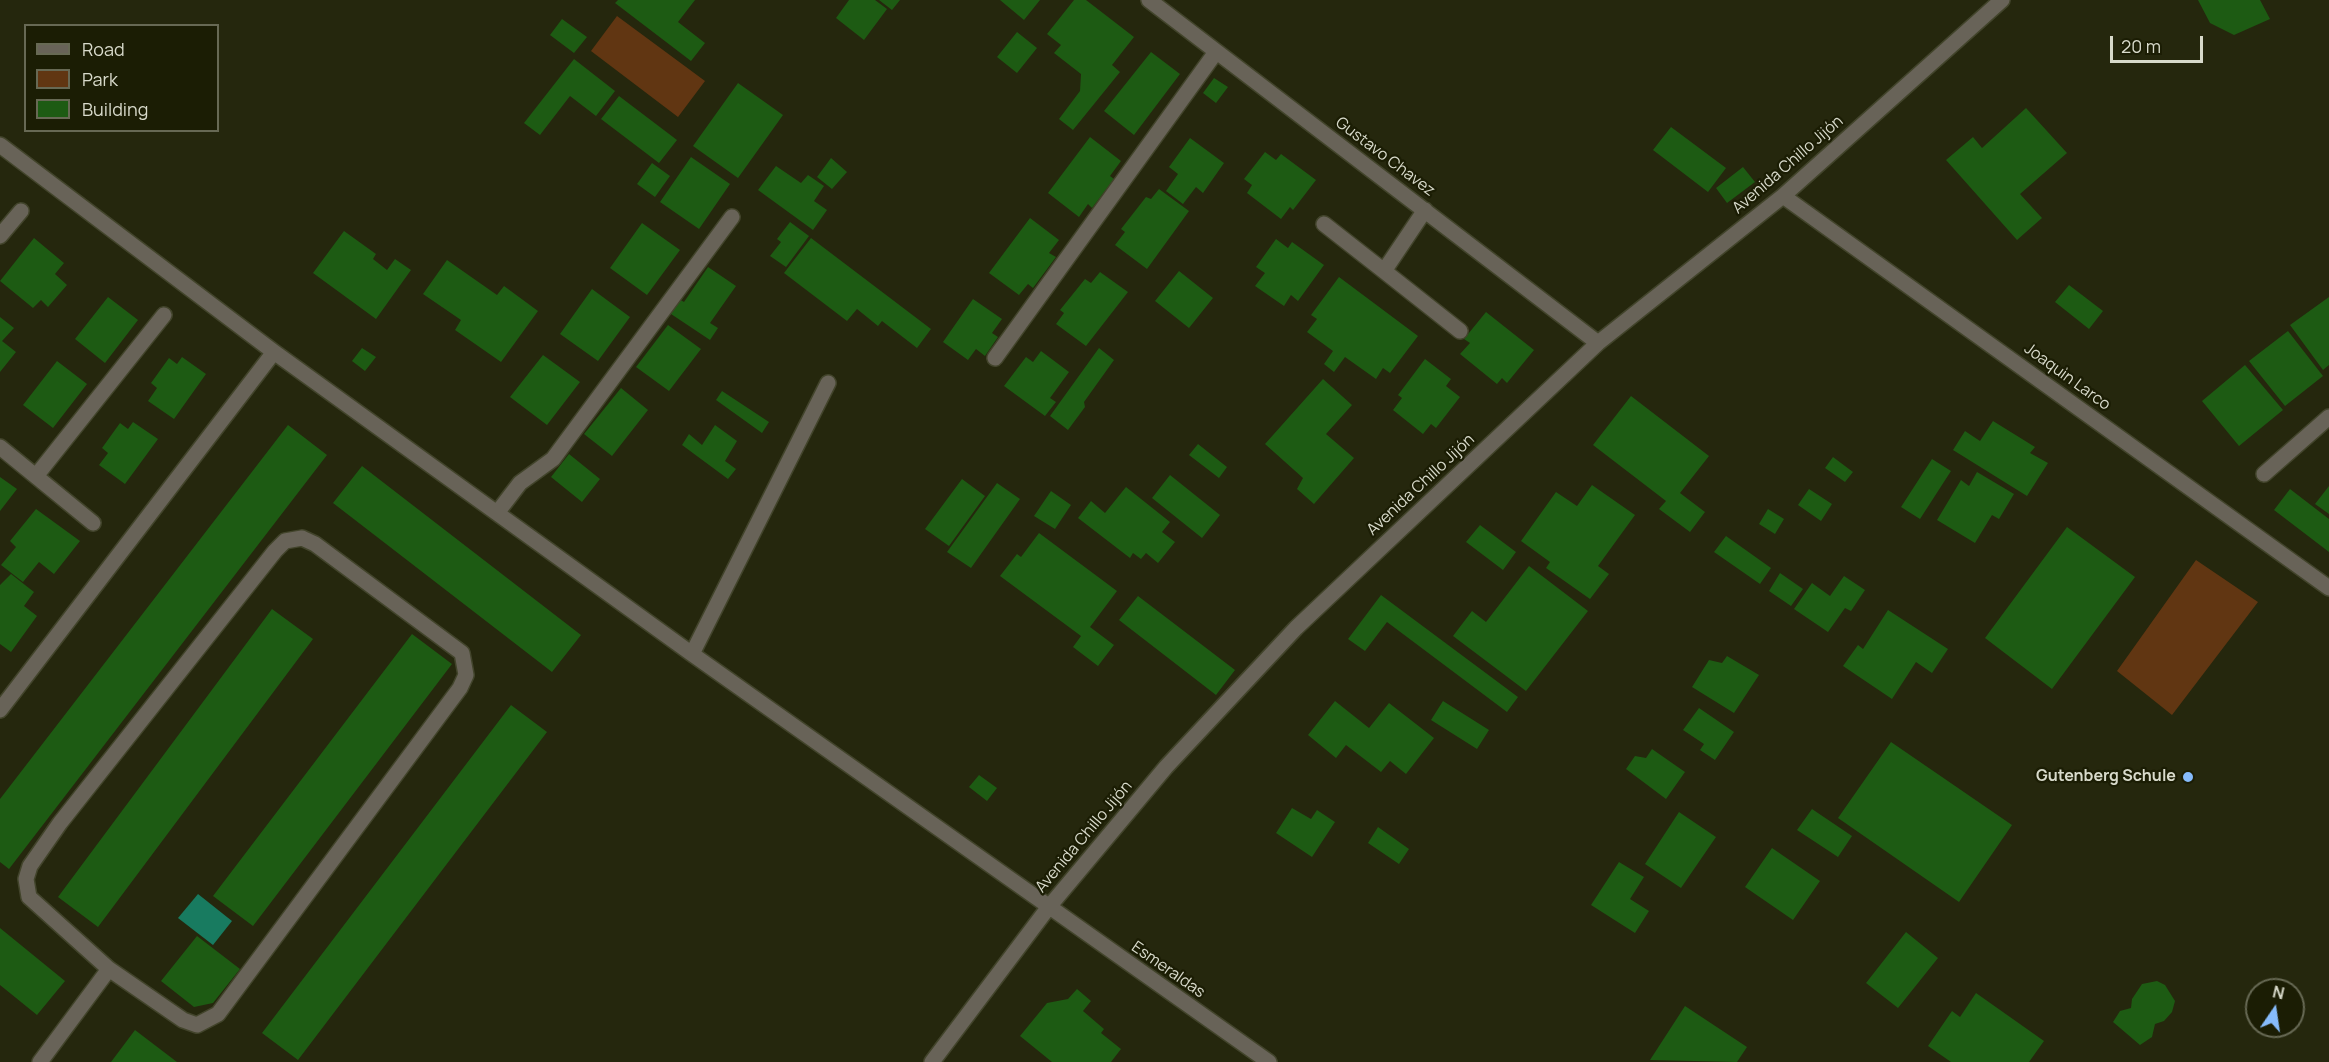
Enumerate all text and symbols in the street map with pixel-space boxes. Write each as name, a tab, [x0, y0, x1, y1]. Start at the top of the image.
legend	[24, 24, 219, 132]
scale bar	[2113, 24, 2206, 62]
text: 20 m	[2121, 34, 2161, 58]
text: Road	[82, 37, 125, 61]
text: Park	[82, 67, 118, 91]
text: Building	[82, 97, 148, 121]
street label: Avenida Chillo Jijón	[1729, 112, 1847, 218]
street label: Gustavo Chavez	[1331, 113, 1439, 201]
street label: Joaquìn Larco	[2020, 339, 2114, 415]
street label: Avenida Chillo Jijón	[1363, 430, 1479, 540]
place label: Gutenberg Schule	[2036, 767, 2176, 787]
marker: Gutenberg Schule	[2181, 770, 2195, 784]
street label: Avenida Chillo Jijón	[1032, 777, 1136, 897]
street label: Esmeraldas	[1128, 938, 1208, 1002]
north arrow	[2245, 978, 2305, 1038]
text: N	[2271, 980, 2287, 1004]

